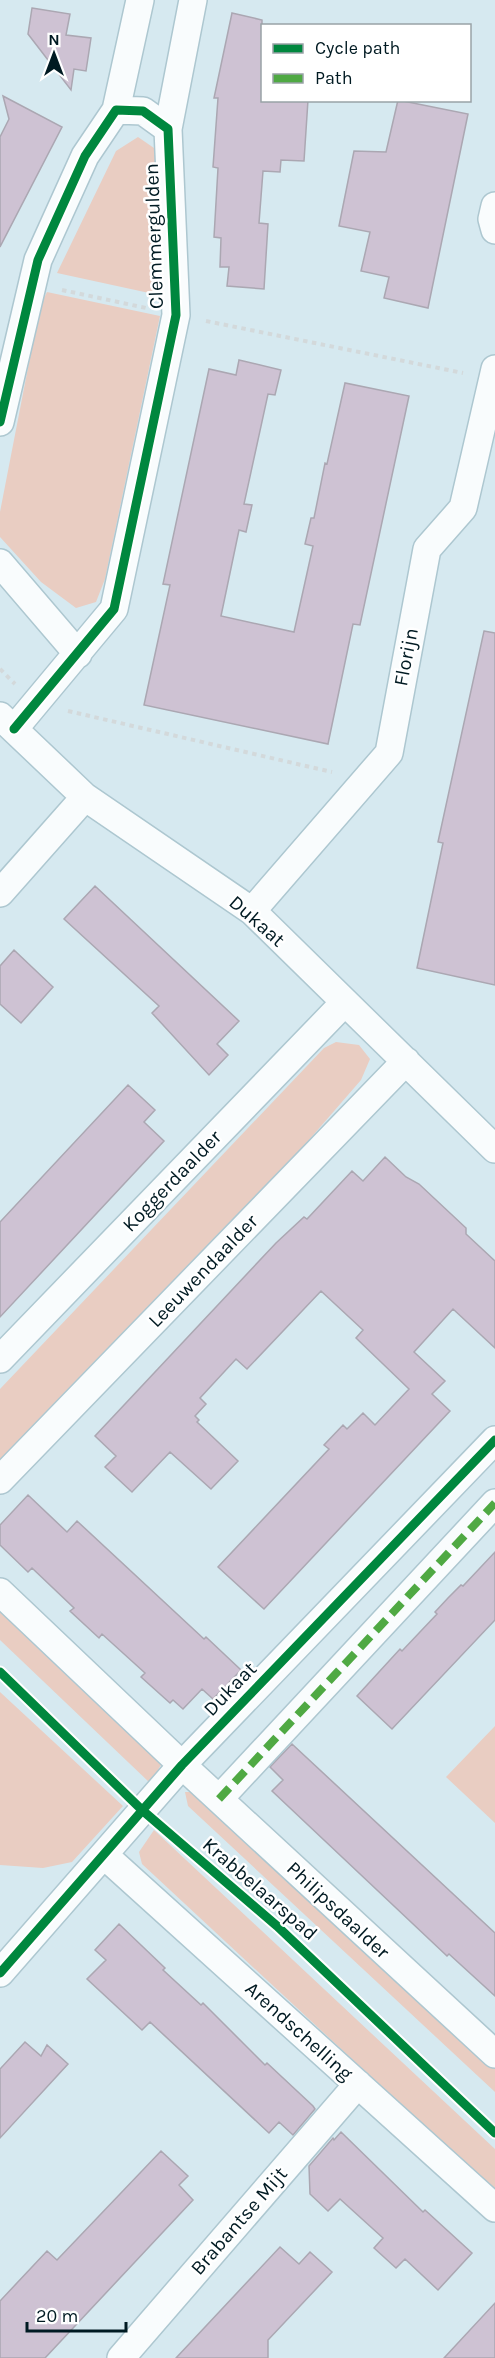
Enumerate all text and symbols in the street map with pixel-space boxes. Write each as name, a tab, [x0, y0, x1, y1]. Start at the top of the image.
north arrow	[24, 24, 84, 84]
legend	[261, 24, 471, 102]
text: N	[48, 30, 60, 49]
text: Cycle path	[315, 37, 400, 59]
text: Path	[315, 67, 353, 89]
street label: Clemmergulden	[140, 163, 168, 309]
street label: Florijn	[389, 626, 423, 688]
street label: Dukaat	[225, 891, 290, 952]
street label: Koggerdaalder	[118, 1125, 227, 1236]
street label: Leeuwendaalder	[143, 1209, 263, 1332]
street label: Dukaat	[199, 1657, 262, 1721]
street label: Krabbelaarspad	[198, 1833, 322, 1945]
street label: Philipsdaalder	[282, 1857, 395, 1964]
street label: Arendschelling	[241, 1977, 357, 2085]
street label: Brabantse Mijt	[186, 2162, 292, 2280]
scale bar	[27, 2295, 126, 2333]
text: 20 m	[36, 2305, 78, 2327]

